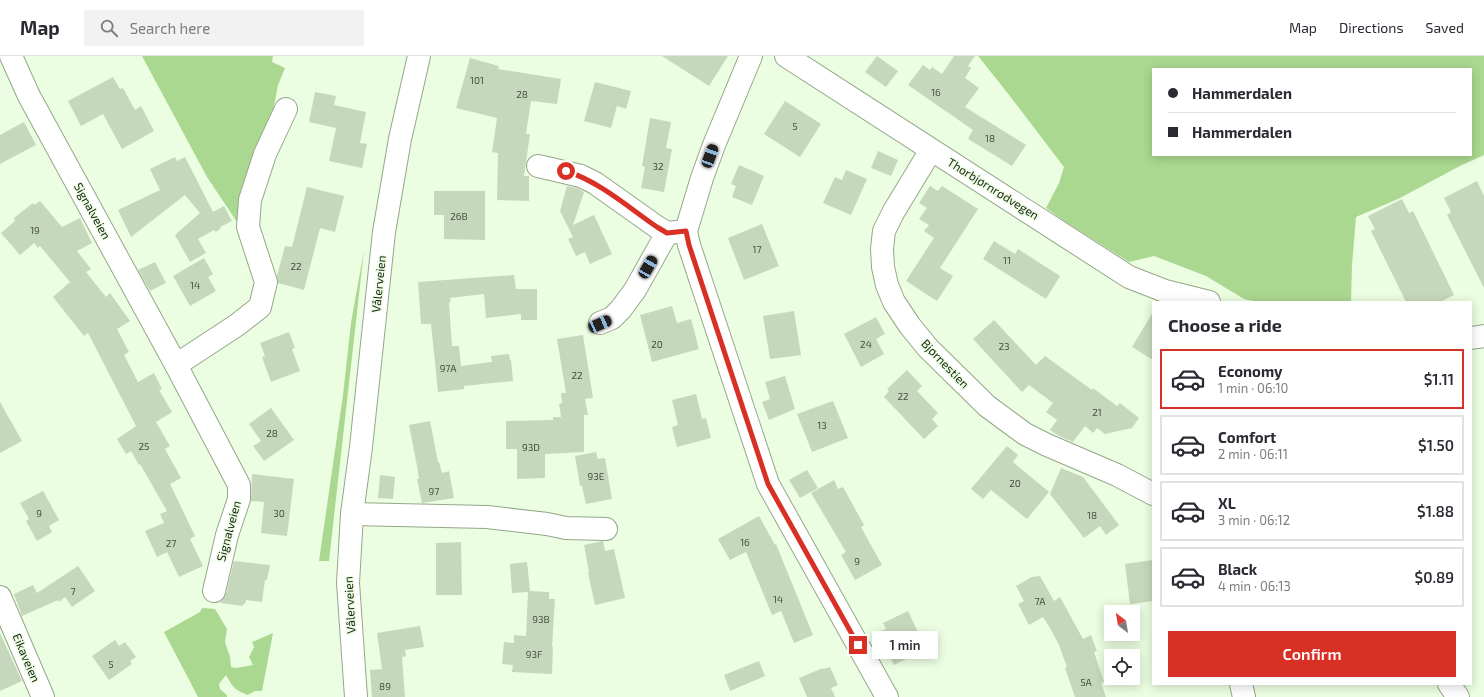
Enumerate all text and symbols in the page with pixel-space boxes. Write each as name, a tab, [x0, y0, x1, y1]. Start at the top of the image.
search box	[84, 10, 364, 46]
text: Map	[20, 16, 60, 39]
icon: search	[98, 17, 120, 39]
text: Search here	[130, 19, 210, 37]
text: Map	[1289, 19, 1317, 36]
text: Directions	[1339, 19, 1404, 36]
text: Saved	[1426, 19, 1464, 36]
house number: 101	[470, 74, 484, 86]
text: Hammerdalen	[1192, 84, 1292, 102]
house number: 16	[931, 86, 941, 98]
house number: 28	[516, 88, 528, 100]
house number: 5	[792, 120, 798, 132]
text: Hammerdalen	[1192, 123, 1292, 141]
house number: 18	[985, 132, 995, 144]
car	[700, 143, 720, 169]
street label: Thorbjørnrødvegen	[945, 154, 1042, 223]
house number: 32	[652, 160, 664, 172]
route start	[557, 162, 575, 180]
street label: Signalveien	[72, 180, 114, 241]
house number: 26B	[450, 210, 468, 222]
house number: 19	[30, 224, 40, 236]
house number: 17	[752, 243, 762, 255]
car	[637, 254, 659, 280]
house number: 11	[1003, 254, 1011, 266]
street label: Vålerveien	[368, 255, 388, 313]
house number: 22	[290, 260, 302, 272]
house number: 14	[190, 279, 200, 291]
car	[587, 314, 613, 334]
text: Choose a ride	[1168, 314, 1282, 336]
street label: Bjørnestien	[918, 336, 972, 391]
house number: 20	[651, 338, 663, 350]
house number: 24	[860, 338, 872, 350]
house number: 23	[998, 340, 1010, 352]
icon: car	[1170, 361, 1206, 397]
house number: 97A	[440, 362, 457, 374]
text: Economy	[1218, 362, 1283, 380]
house number: 22	[571, 369, 583, 381]
text: $1.11	[1424, 370, 1454, 388]
text: 1 min · 06:10	[1218, 380, 1288, 396]
house number: 22	[897, 390, 909, 402]
house number: 21	[1092, 406, 1102, 418]
house number: 13	[817, 419, 827, 431]
house number: 28	[266, 427, 278, 439]
icon: car	[1170, 427, 1206, 463]
text: Comfort	[1218, 428, 1276, 446]
text: $1.50	[1418, 436, 1454, 454]
house number: 25	[139, 440, 149, 452]
house number: 93D	[522, 441, 540, 453]
text: 2 min · 06:11	[1218, 446, 1288, 462]
house number: 93E	[588, 470, 605, 482]
house number: 20	[1009, 477, 1021, 489]
house number: 97	[429, 485, 439, 497]
icon: car	[1170, 493, 1206, 529]
text: XL	[1218, 494, 1236, 512]
street label: Signalveien	[213, 499, 243, 563]
text: $1.88	[1417, 502, 1454, 520]
house number: 9	[36, 507, 42, 519]
house number: 30	[273, 507, 285, 519]
house number: 18	[1087, 509, 1097, 521]
text: 3 min · 06:12	[1218, 512, 1290, 528]
house number: 16	[740, 536, 750, 548]
house number: 27	[166, 537, 176, 549]
house number: 9	[854, 555, 860, 567]
icon: car	[1170, 559, 1206, 595]
text: Black	[1218, 560, 1257, 578]
text: $0.89	[1415, 568, 1454, 586]
street label: Vålerveien	[341, 576, 357, 634]
text: 4 min · 06:13	[1218, 578, 1291, 594]
house number: 7	[70, 585, 76, 597]
house number: 14	[773, 593, 783, 605]
house number: 7A	[1035, 595, 1046, 607]
north arrow	[1104, 605, 1140, 641]
map controls	[1104, 605, 1140, 685]
house number: 93B	[532, 613, 550, 625]
street label: Eikaveien	[10, 631, 43, 684]
callout: 1 min	[872, 631, 938, 659]
button: Confirm	[1168, 631, 1456, 677]
route end	[849, 636, 867, 654]
text: 1 min	[890, 637, 920, 653]
house number: 93F	[526, 648, 543, 660]
button: locate	[1104, 649, 1140, 685]
house number: 5	[108, 658, 114, 670]
house number: 5A	[1080, 676, 1093, 688]
house number: 89	[379, 680, 391, 692]

